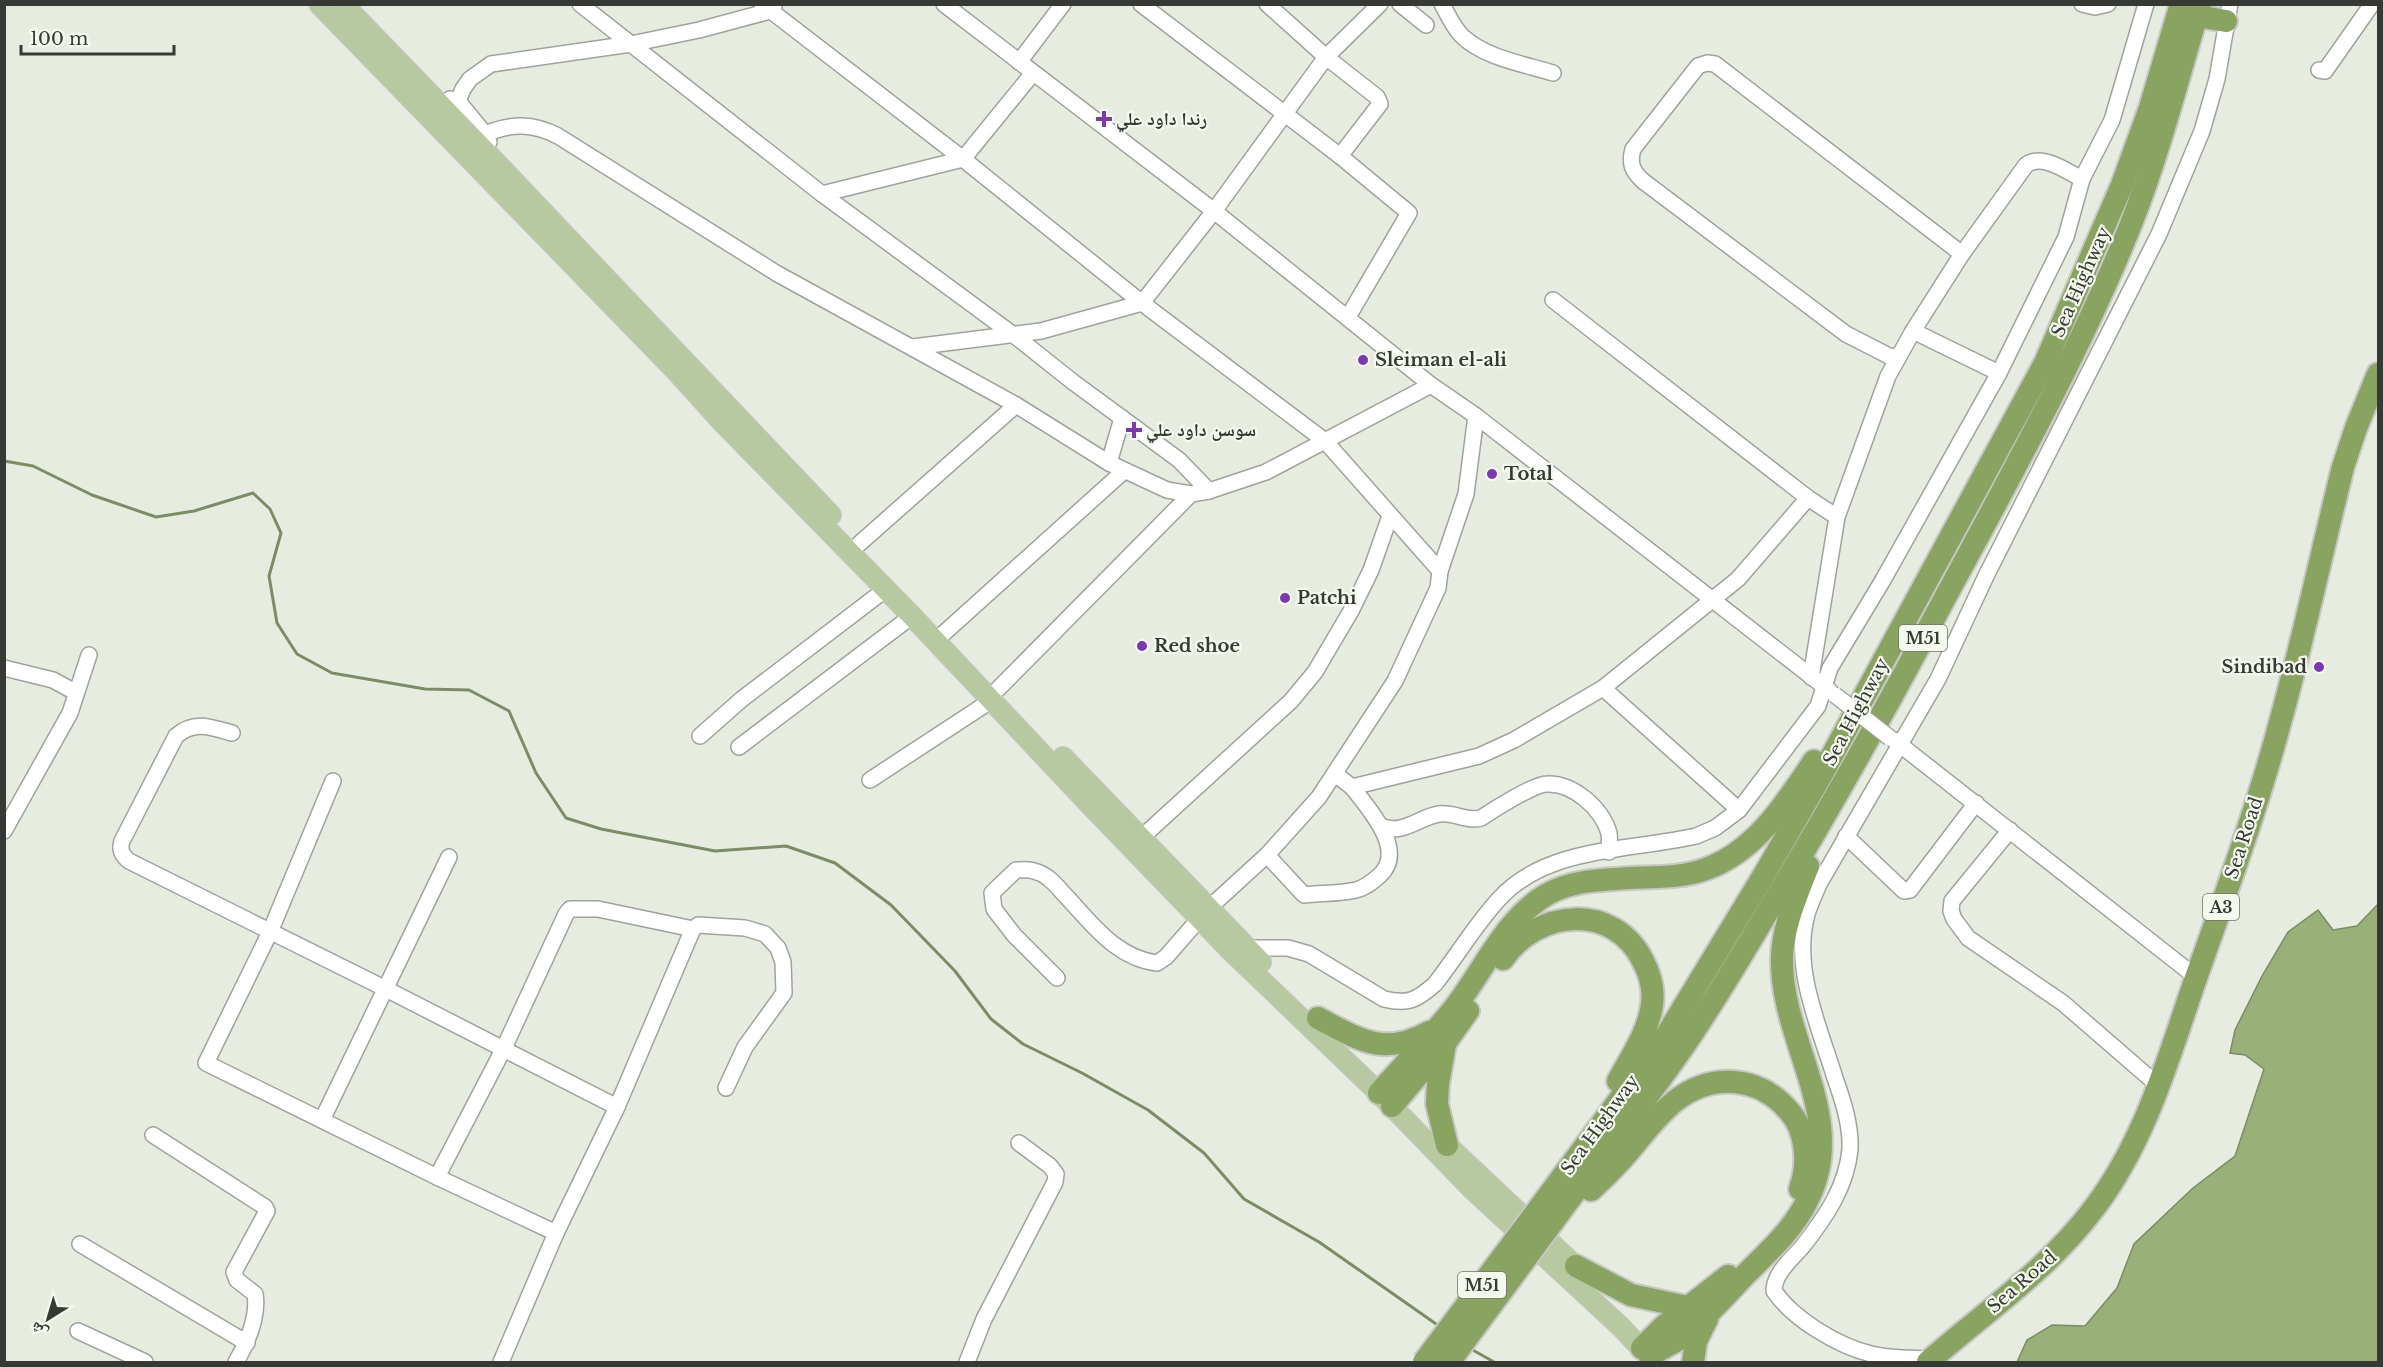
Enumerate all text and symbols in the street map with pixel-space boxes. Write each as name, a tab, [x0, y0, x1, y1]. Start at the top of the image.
scale bar	[21, 18, 174, 56]
text: 100 m	[30, 28, 88, 50]
place label: رندا داود علي	[1116, 108, 1207, 133]
marker: رندا داود علي	[1097, 112, 1111, 126]
street label: Sea Highway	[2047, 223, 2115, 341]
place label: Sleiman el-ali	[1375, 349, 1507, 371]
marker: Sleiman el-ali	[1356, 353, 1370, 367]
place label: سوسن داود علي	[1146, 419, 1256, 444]
marker: سوسن داود علي	[1127, 423, 1141, 437]
place label: Total	[1504, 463, 1554, 485]
marker: Total	[1485, 467, 1499, 481]
place label: Patchi	[1297, 587, 1357, 609]
marker: Patchi	[1278, 591, 1292, 605]
road number: M51	[1899, 625, 1947, 651]
place label: Red shoe	[1154, 635, 1240, 657]
marker: Red shoe	[1135, 639, 1149, 653]
street label: Sea Highway	[1818, 654, 1894, 770]
place label: Sindibad	[2222, 656, 2308, 678]
marker: Sindibad	[2312, 660, 2326, 674]
street label: Sea Road	[2220, 794, 2268, 882]
road number: A3	[2203, 894, 2239, 920]
street label: Sea Highway	[1556, 1070, 1644, 1179]
street label: Sea Road	[1983, 1246, 2061, 1318]
road number: M51	[1458, 1272, 1506, 1298]
north arrow	[18, 1289, 78, 1349]
text: ش	[26, 1318, 52, 1344]

